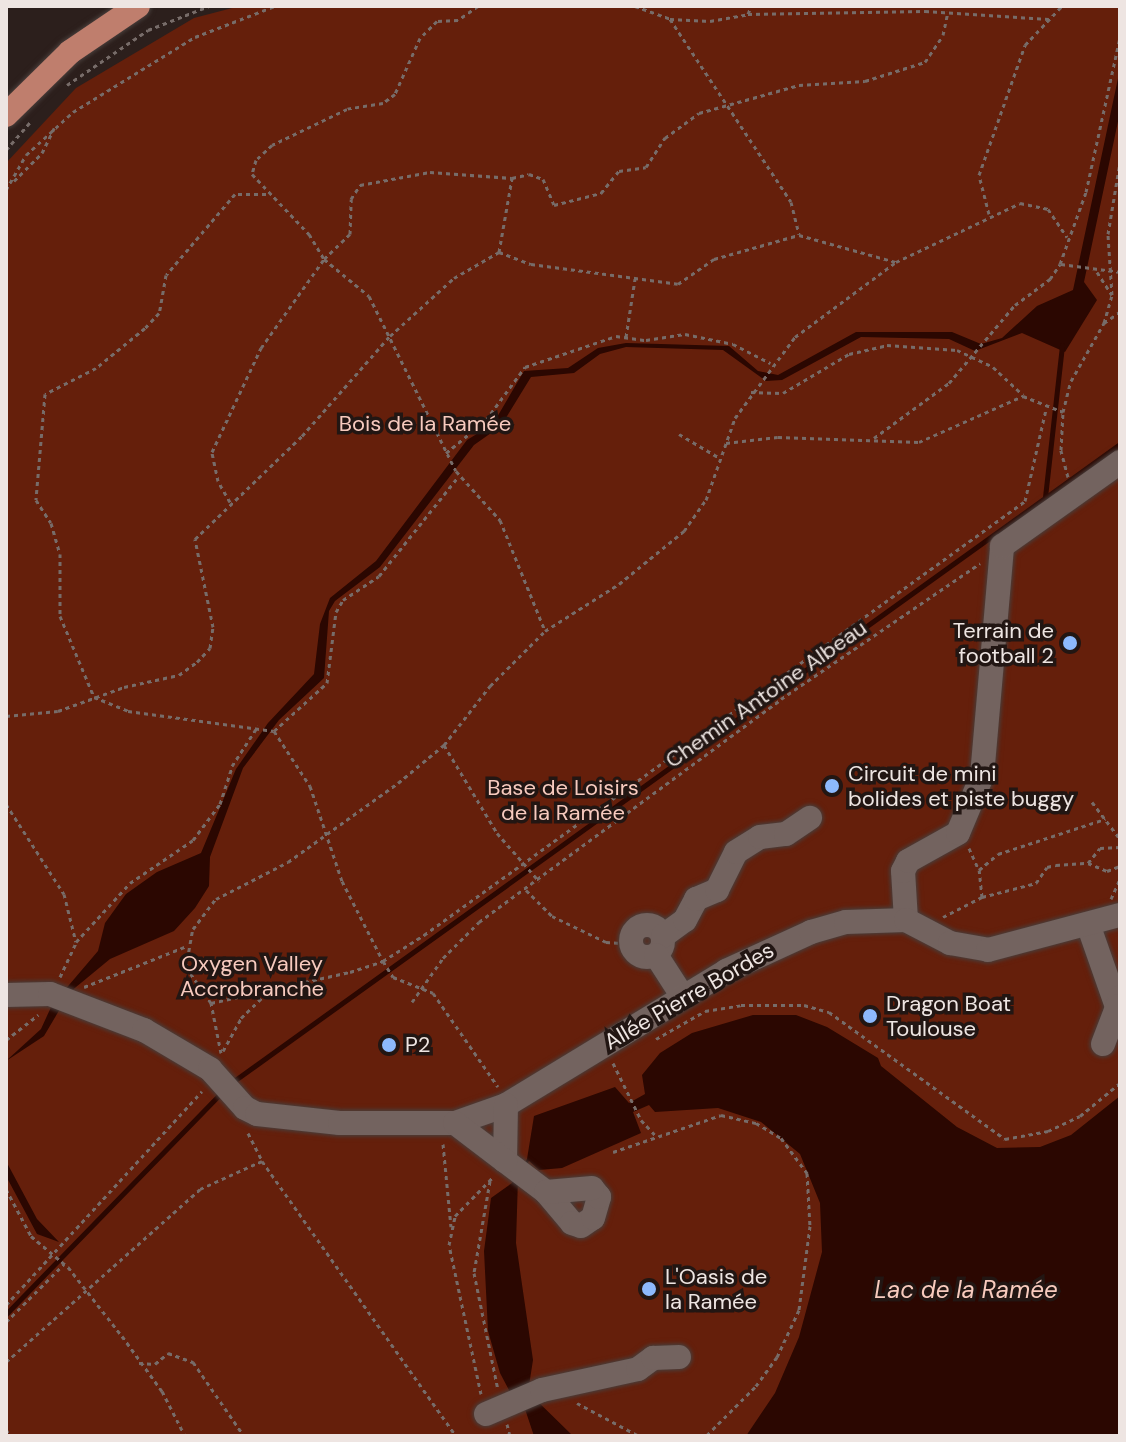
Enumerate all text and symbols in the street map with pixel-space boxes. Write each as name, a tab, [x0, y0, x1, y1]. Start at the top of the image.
park label: Bois de la Ramée	[339, 411, 511, 437]
street label: Chemin Antoine Albeau	[660, 615, 872, 773]
place label: Terrain de football 2	[953, 617, 1054, 668]
marker: Terrain de football 2	[1061, 634, 1079, 652]
place label: Circuit de mini bolides et piste buggy	[848, 760, 1074, 812]
park label: Base de Loisirs de la Ramée	[487, 774, 639, 826]
marker: Circuit de mini bolides et piste buggy	[823, 777, 841, 795]
street label: Allée Pierre Bordes	[600, 937, 778, 1055]
park label: Oxygen Valley Accrobranche	[180, 950, 324, 1002]
place label: Dragon Boat Toulouse	[886, 990, 1011, 1042]
marker: Dragon Boat Toulouse	[861, 1007, 879, 1025]
place label: P2	[405, 1032, 430, 1058]
marker: P2	[380, 1036, 398, 1054]
place label: L'Oasis de la Ramée	[665, 1263, 767, 1314]
water label: Lac de la Ramée	[874, 1276, 1058, 1304]
marker: L'Oasis de la Ramée	[640, 1280, 658, 1298]

